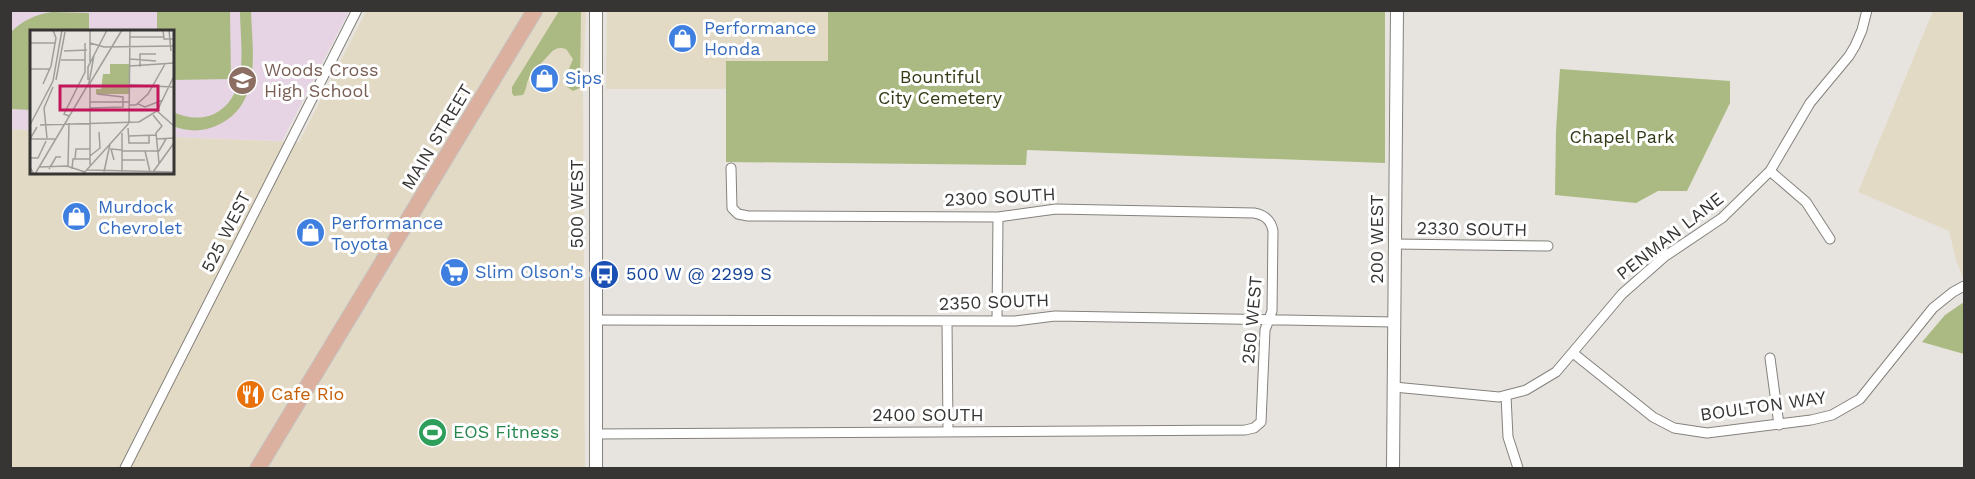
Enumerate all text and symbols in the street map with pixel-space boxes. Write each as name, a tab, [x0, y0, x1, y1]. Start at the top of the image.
place label: Performance Honda	[704, 17, 816, 59]
shop icon: Performance Honda	[667, 22, 699, 54]
inset map	[30, 30, 174, 174]
place label: Woods Cross High School	[264, 59, 378, 101]
shop icon: Sips	[528, 62, 560, 94]
school or university icon: Woods Cross High School	[227, 64, 259, 96]
park label: Bountiful City Cemetery	[878, 66, 1003, 108]
place label: Sips	[565, 67, 602, 88]
street label: MAIN STREET	[397, 80, 476, 193]
park label: Chapel Park	[1569, 126, 1675, 147]
street label: 500 WEST	[566, 159, 587, 249]
street label: 2300 SOUTH	[944, 183, 1056, 210]
street label: PENMAN LANE	[1612, 187, 1727, 284]
street label: 525 WEST	[196, 188, 255, 276]
street label: 200 WEST	[1366, 194, 1387, 284]
place label: Murdock Chevrolet	[98, 196, 182, 238]
shop icon: Murdock Chevrolet	[61, 201, 93, 233]
place label: Performance Toyota	[331, 212, 443, 254]
shop icon: Performance Toyota	[294, 217, 326, 249]
street label: 2330 SOUTH	[1417, 217, 1528, 240]
supermarket icon: Slim Olson's	[438, 256, 470, 288]
bus stop icon: 500 W @ 2299 S	[589, 258, 621, 290]
place label: Slim Olson's	[475, 261, 584, 282]
place label: 500 W @ 2299 S	[626, 263, 772, 284]
street label: 250 WEST	[1237, 275, 1266, 365]
street label: 2350 SOUTH	[938, 289, 1050, 314]
restaurant icon: Cafe Rio	[234, 378, 266, 410]
place label: Cafe Rio	[271, 383, 344, 404]
street label: BOULTON WAY	[1699, 386, 1828, 425]
street label: 2400 SOUTH	[872, 404, 984, 425]
sports icon: EOS Fitness	[416, 416, 448, 448]
place label: EOS Fitness	[453, 421, 559, 442]

